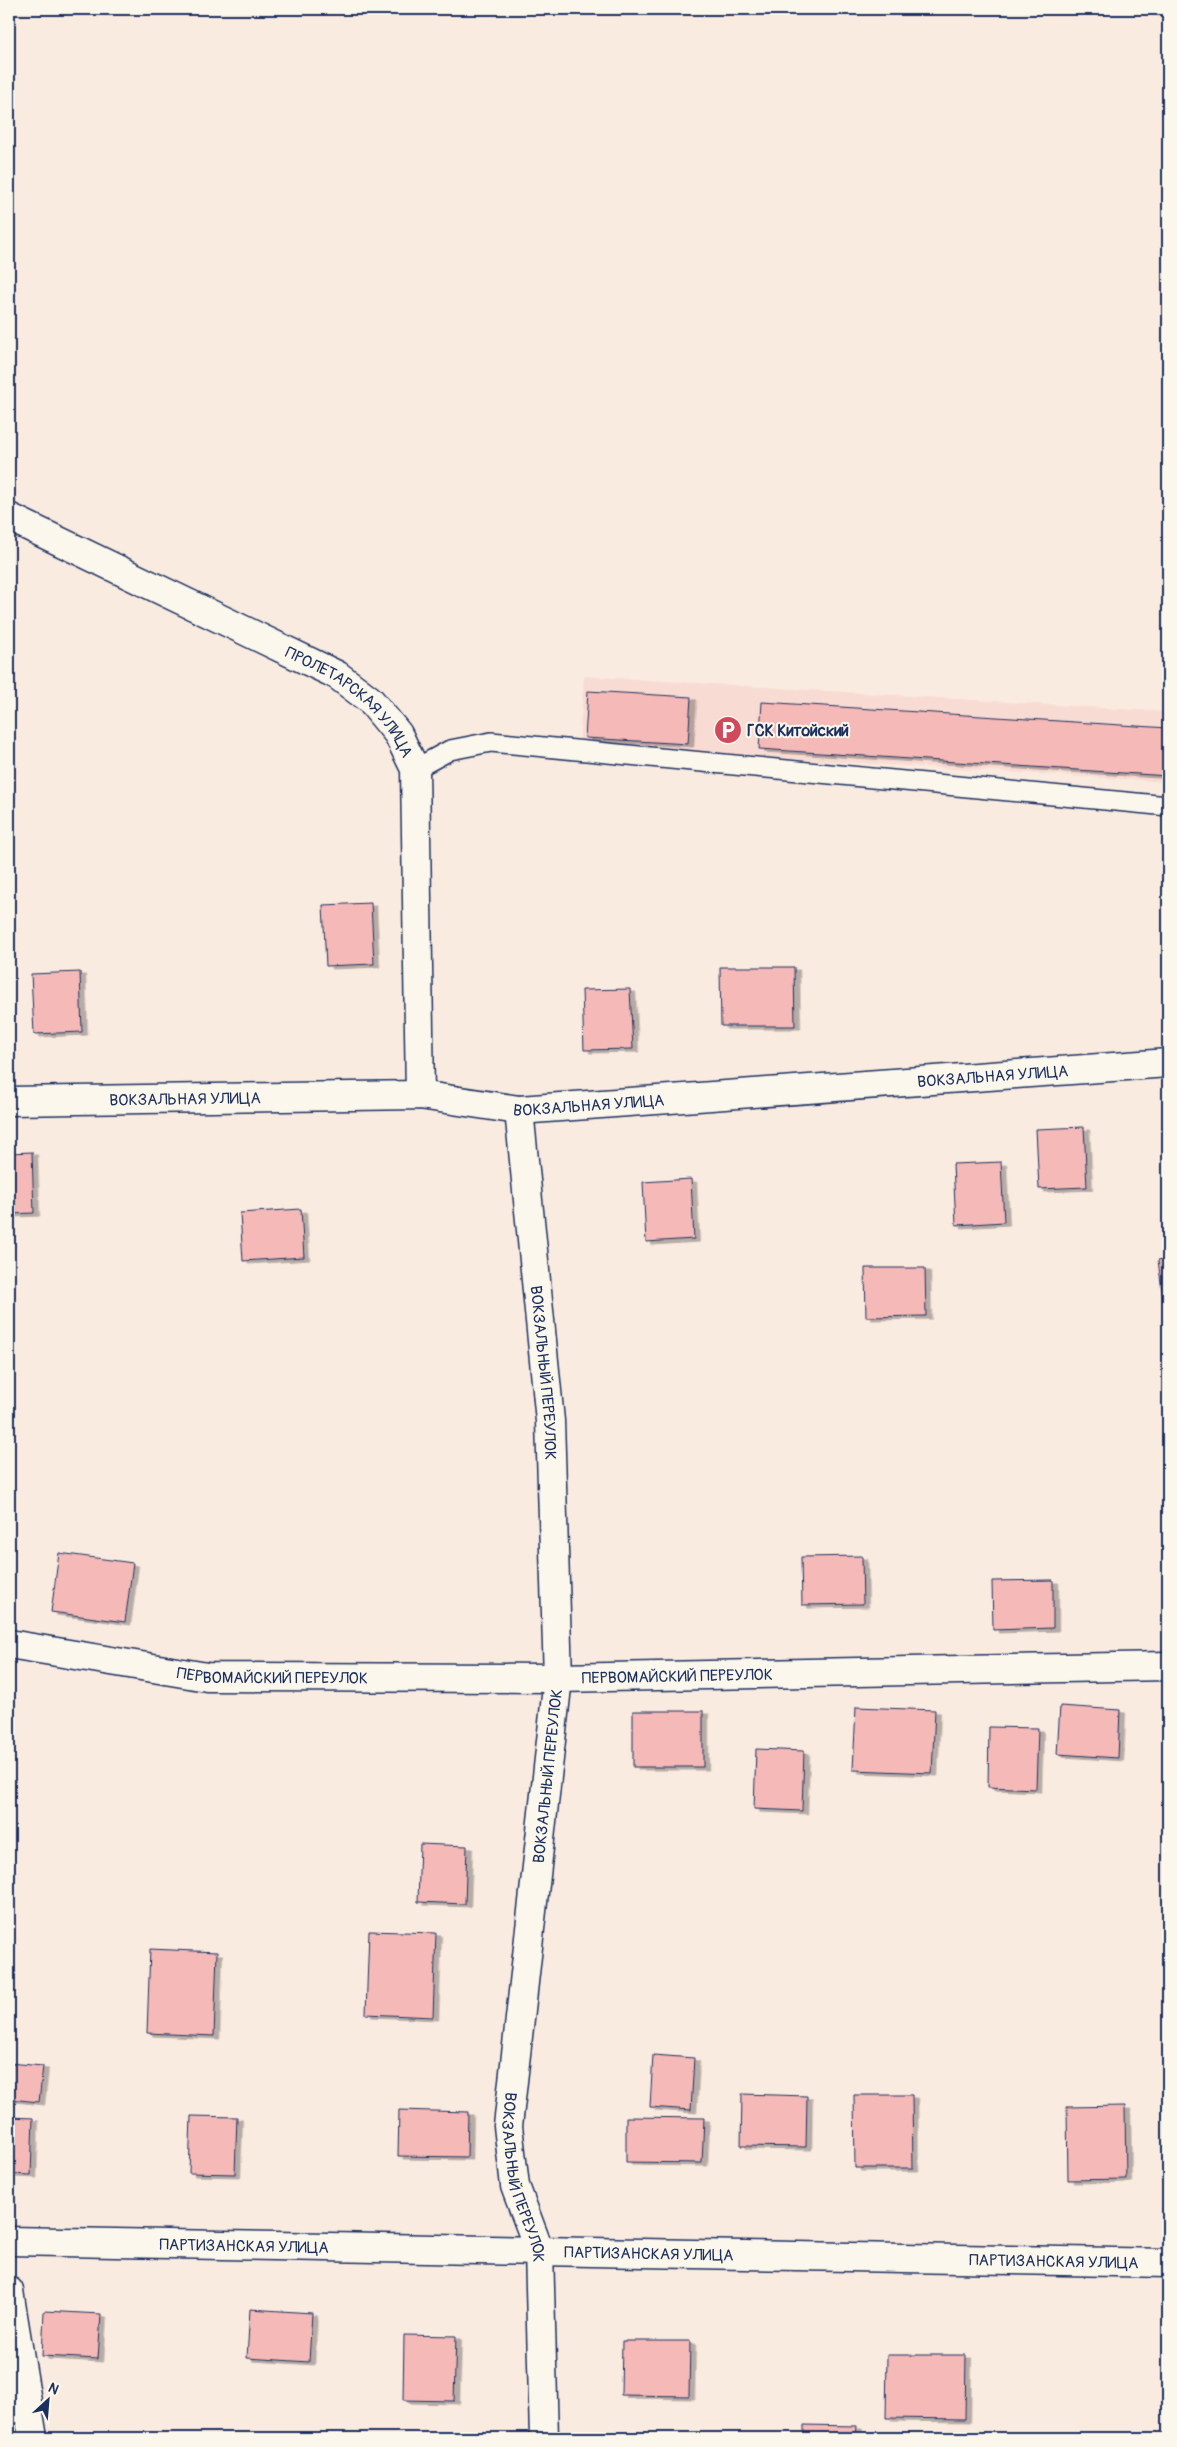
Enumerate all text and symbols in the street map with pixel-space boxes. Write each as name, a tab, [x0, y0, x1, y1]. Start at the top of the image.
street label: ПРОЛЕТАРСКАЯ УЛИЦА	[282, 643, 417, 761]
parking icon: ГСК Китойский	[713, 715, 743, 745]
place label: ГСК Китойский	[747, 721, 849, 741]
street label: ВОКЗАЛЬНАЯ УЛИЦА	[916, 1061, 1069, 1092]
street label: ВОКЗАЛЬНАЯ УЛИЦА	[109, 1088, 261, 1111]
street label: ВОКЗАЛЬНАЯ УЛИЦА	[511, 1091, 665, 1121]
street label: ВОКЗАЛЬНЫЙ ПЕРЕУЛОК	[526, 1285, 560, 1460]
street label: ПЕРВОМАЙСКИЙ ПЕРЕУЛОК	[175, 1663, 368, 1688]
street label: ПЕРВОМАЙСКИЙ ПЕРЕУЛОК	[581, 1665, 773, 1689]
street label: ВОКЗАЛЬНЫЙ ПЕРЕУЛОК	[529, 1688, 567, 1864]
street label: ВОКЗАЛЬНЫЙ ПЕРЕУЛОК	[497, 2091, 549, 2263]
street label: ПАРТИЗАНСКАЯ УЛИЦА	[159, 2235, 329, 2258]
street label: ПАРТИЗАНСКАЯ УЛИЦА	[564, 2243, 734, 2266]
street label: ПАРТИЗАНСКАЯ УЛИЦА	[969, 2250, 1139, 2273]
north arrow	[22, 2374, 72, 2424]
text: N	[45, 2379, 61, 2398]

